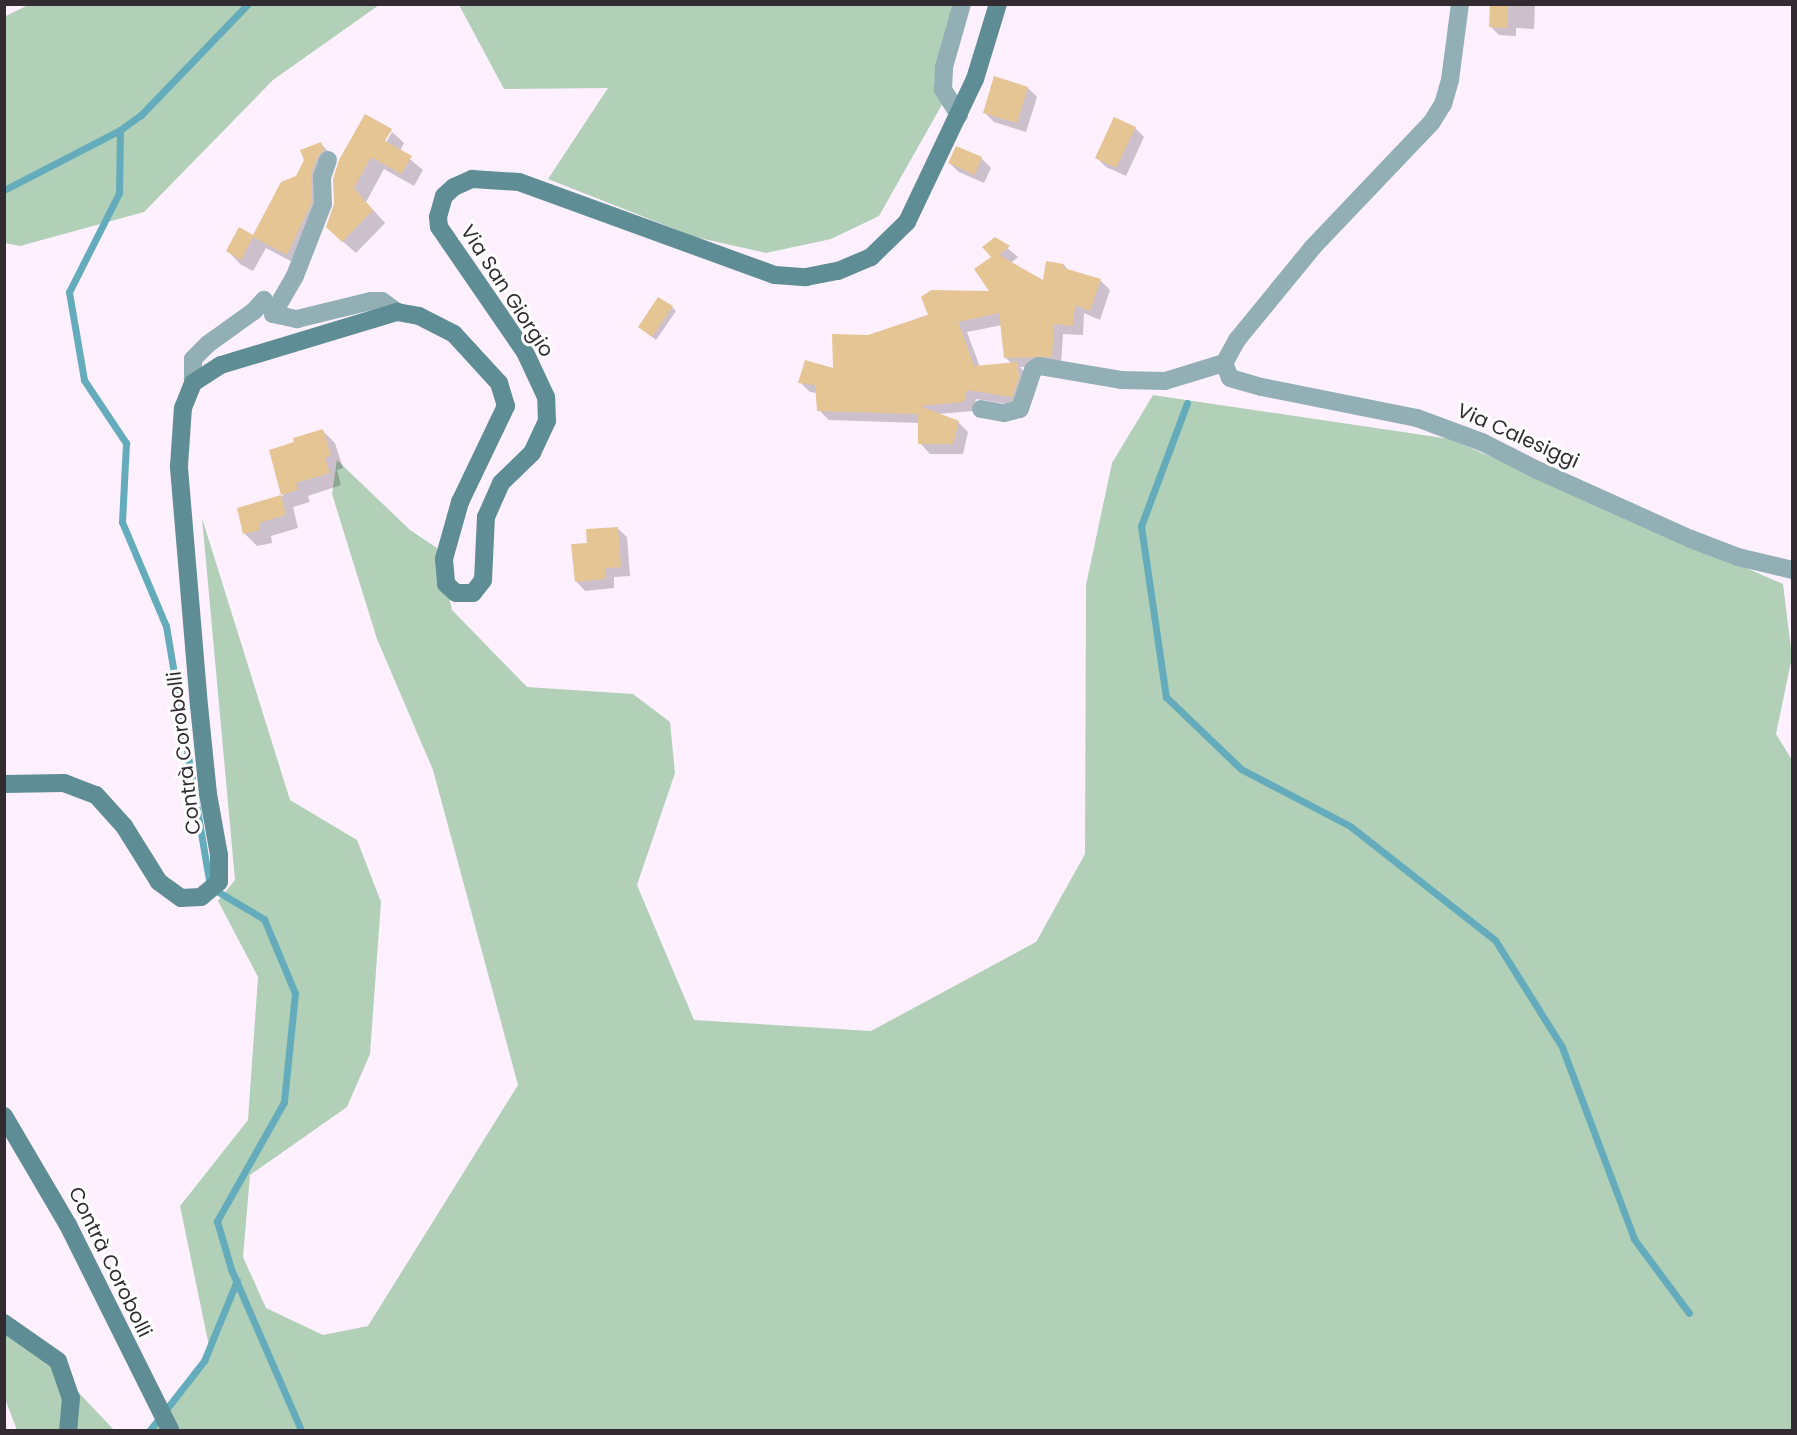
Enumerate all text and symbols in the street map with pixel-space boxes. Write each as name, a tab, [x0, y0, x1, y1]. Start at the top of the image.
street label: Via San Giorgio	[455, 220, 559, 362]
street label: Via Calesiggi	[1453, 398, 1583, 474]
street label: Contrà Corobolli	[162, 670, 206, 836]
street label: Contrà Corobolli	[63, 1183, 157, 1341]

